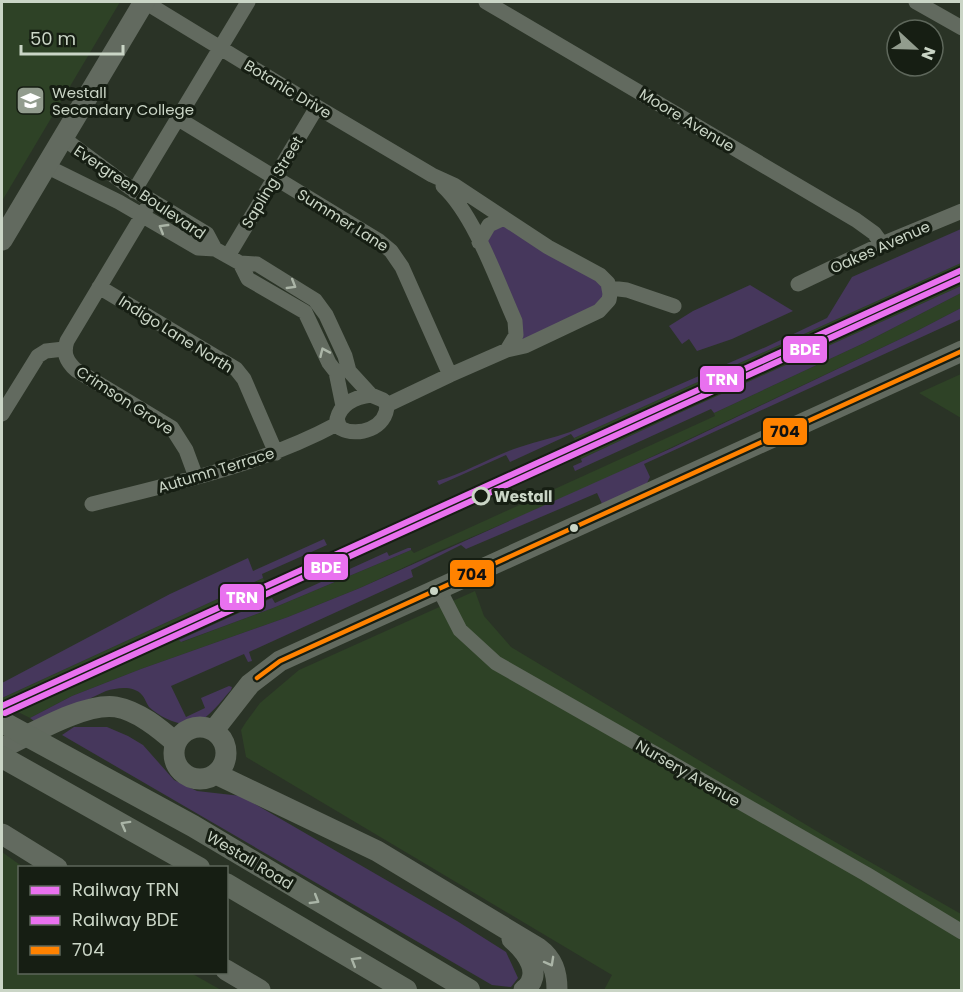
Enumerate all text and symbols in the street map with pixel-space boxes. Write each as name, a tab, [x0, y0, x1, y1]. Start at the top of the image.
scale bar	[21, 18, 123, 56]
north arrow	[885, 18, 945, 78]
text: 50 m	[30, 26, 76, 51]
text: N	[916, 44, 941, 63]
street label: Botanic Drive	[240, 55, 336, 123]
place label: Westall Secondary College	[52, 82, 194, 120]
street label: Moore Avenue	[636, 83, 738, 157]
school or university icon: Westall Secondary College	[15, 85, 47, 117]
street label: Sapling Street	[236, 132, 308, 232]
street label: Evergreen Boulevard	[70, 140, 210, 244]
street label: Summer Lane	[293, 184, 393, 256]
street label: Oakes Avenue	[827, 216, 933, 278]
one-way arrow	[159, 223, 169, 235]
one-way arrow	[286, 277, 296, 289]
street label: Indigo Lane North	[115, 290, 237, 378]
line badge: BDE	[782, 335, 828, 364]
text: BDE	[790, 338, 820, 361]
one-way arrow	[319, 347, 331, 358]
street label: Crimson Grove	[72, 361, 178, 439]
line badge: TRN	[699, 365, 745, 393]
text: TRN	[706, 368, 738, 391]
line badge: 704	[762, 417, 808, 446]
text: 704	[770, 420, 800, 443]
street label: Autumn Terrace	[155, 442, 277, 498]
place label: Westall	[494, 486, 553, 507]
marker: Westall	[472, 487, 490, 505]
unlabelled marker	[568, 522, 580, 534]
line badge: BDE	[303, 553, 349, 581]
text: BDE	[311, 556, 341, 579]
line badge: 704	[449, 559, 495, 588]
text: 704	[457, 563, 487, 586]
line badge: TRN	[219, 583, 265, 611]
unlabelled marker	[428, 585, 440, 597]
text: TRN	[226, 586, 258, 609]
street label: Nursery Avenue	[632, 735, 744, 811]
one-way arrow	[121, 821, 131, 832]
street label: Westall Road	[203, 826, 297, 894]
legend	[18, 866, 228, 974]
text: Railway TRN	[72, 877, 179, 902]
one-way arrow	[309, 893, 319, 905]
text: Railway BDE	[72, 907, 179, 932]
text: 704	[72, 937, 104, 962]
one-way arrow	[351, 956, 361, 968]
one-way arrow	[543, 956, 554, 966]

